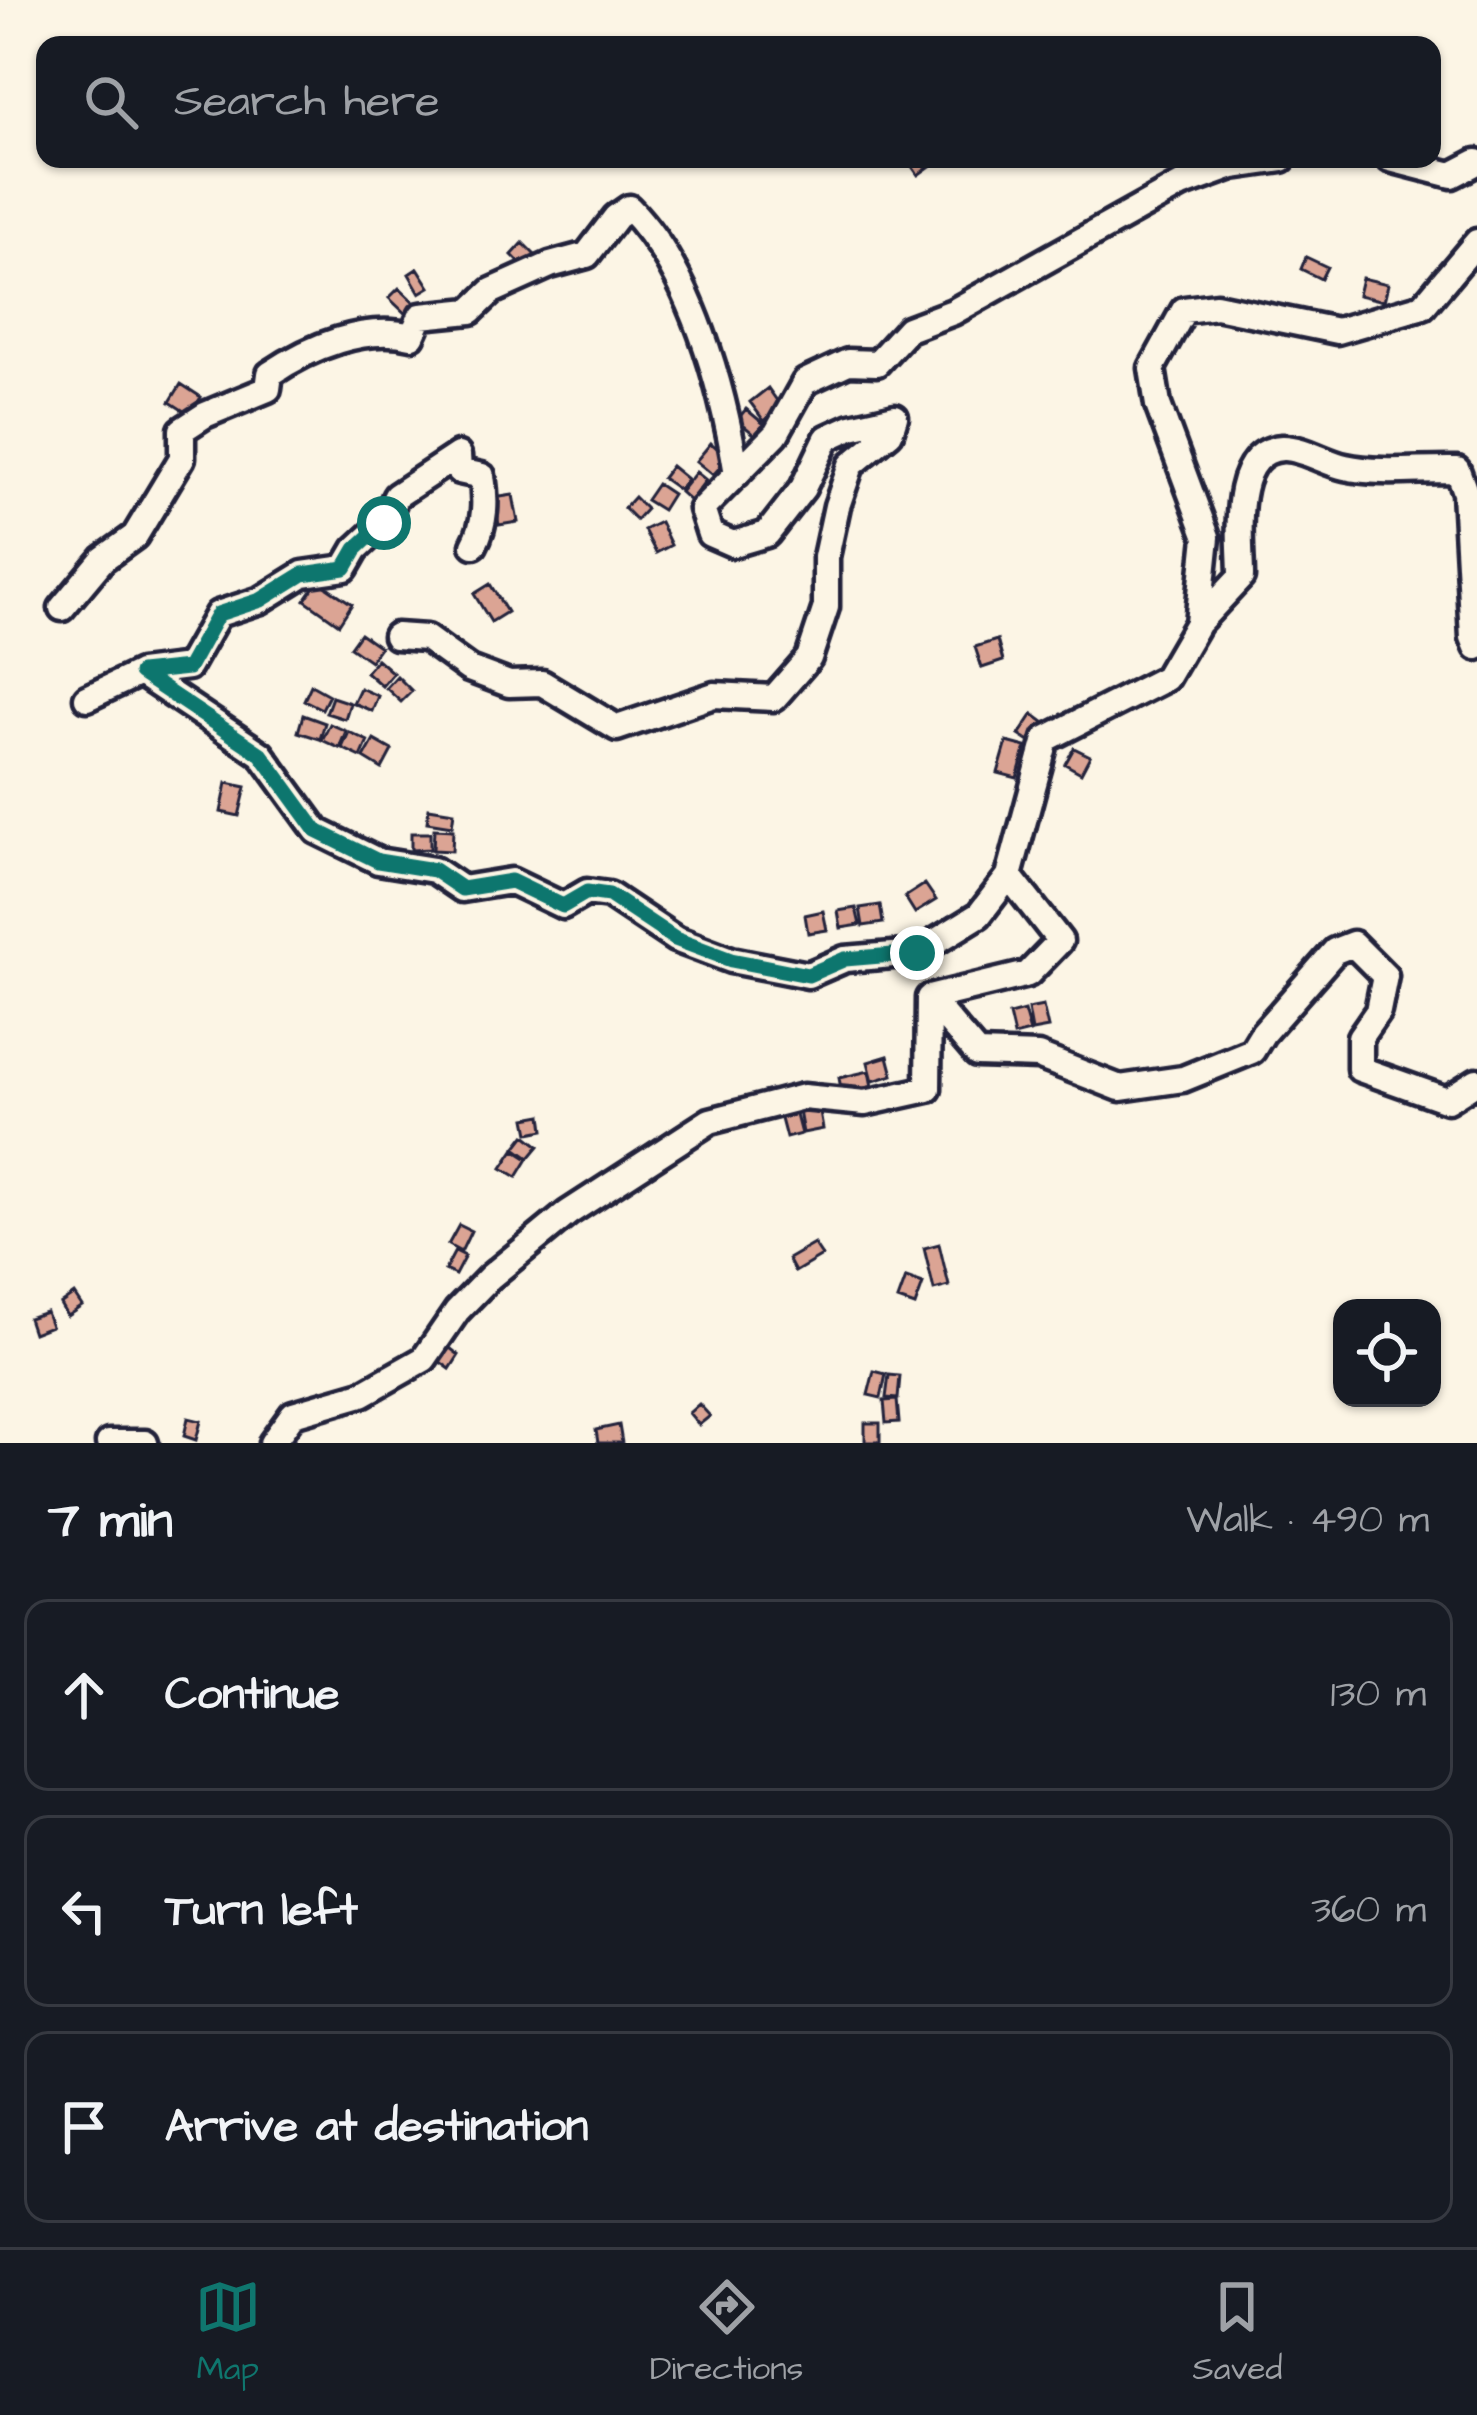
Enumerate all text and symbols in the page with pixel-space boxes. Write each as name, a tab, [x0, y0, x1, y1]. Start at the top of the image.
search box	[36, 36, 1441, 168]
icon: search	[78, 69, 144, 135]
text: Search here	[174, 71, 440, 133]
route start	[357, 496, 411, 550]
route end	[890, 926, 944, 980]
map controls	[1333, 1299, 1441, 1407]
button: locate	[1333, 1299, 1441, 1407]
text: 7 min	[48, 1486, 173, 1557]
text: Walk · 490 m	[1186, 1494, 1429, 1548]
icon: ahead	[51, 1662, 117, 1728]
text: Continue	[165, 1664, 339, 1726]
text: 130 m	[1331, 1668, 1426, 1722]
icon: left	[51, 1878, 117, 1944]
text: Turn left	[165, 1880, 358, 1942]
text: 360 m	[1311, 1884, 1426, 1938]
icon: arrive	[51, 2094, 117, 2160]
text: Arrive at destination	[165, 2096, 588, 2158]
tab: Map	[195, 2274, 261, 2392]
tab: Directions	[650, 2274, 803, 2392]
tab: Saved	[1192, 2274, 1282, 2392]

